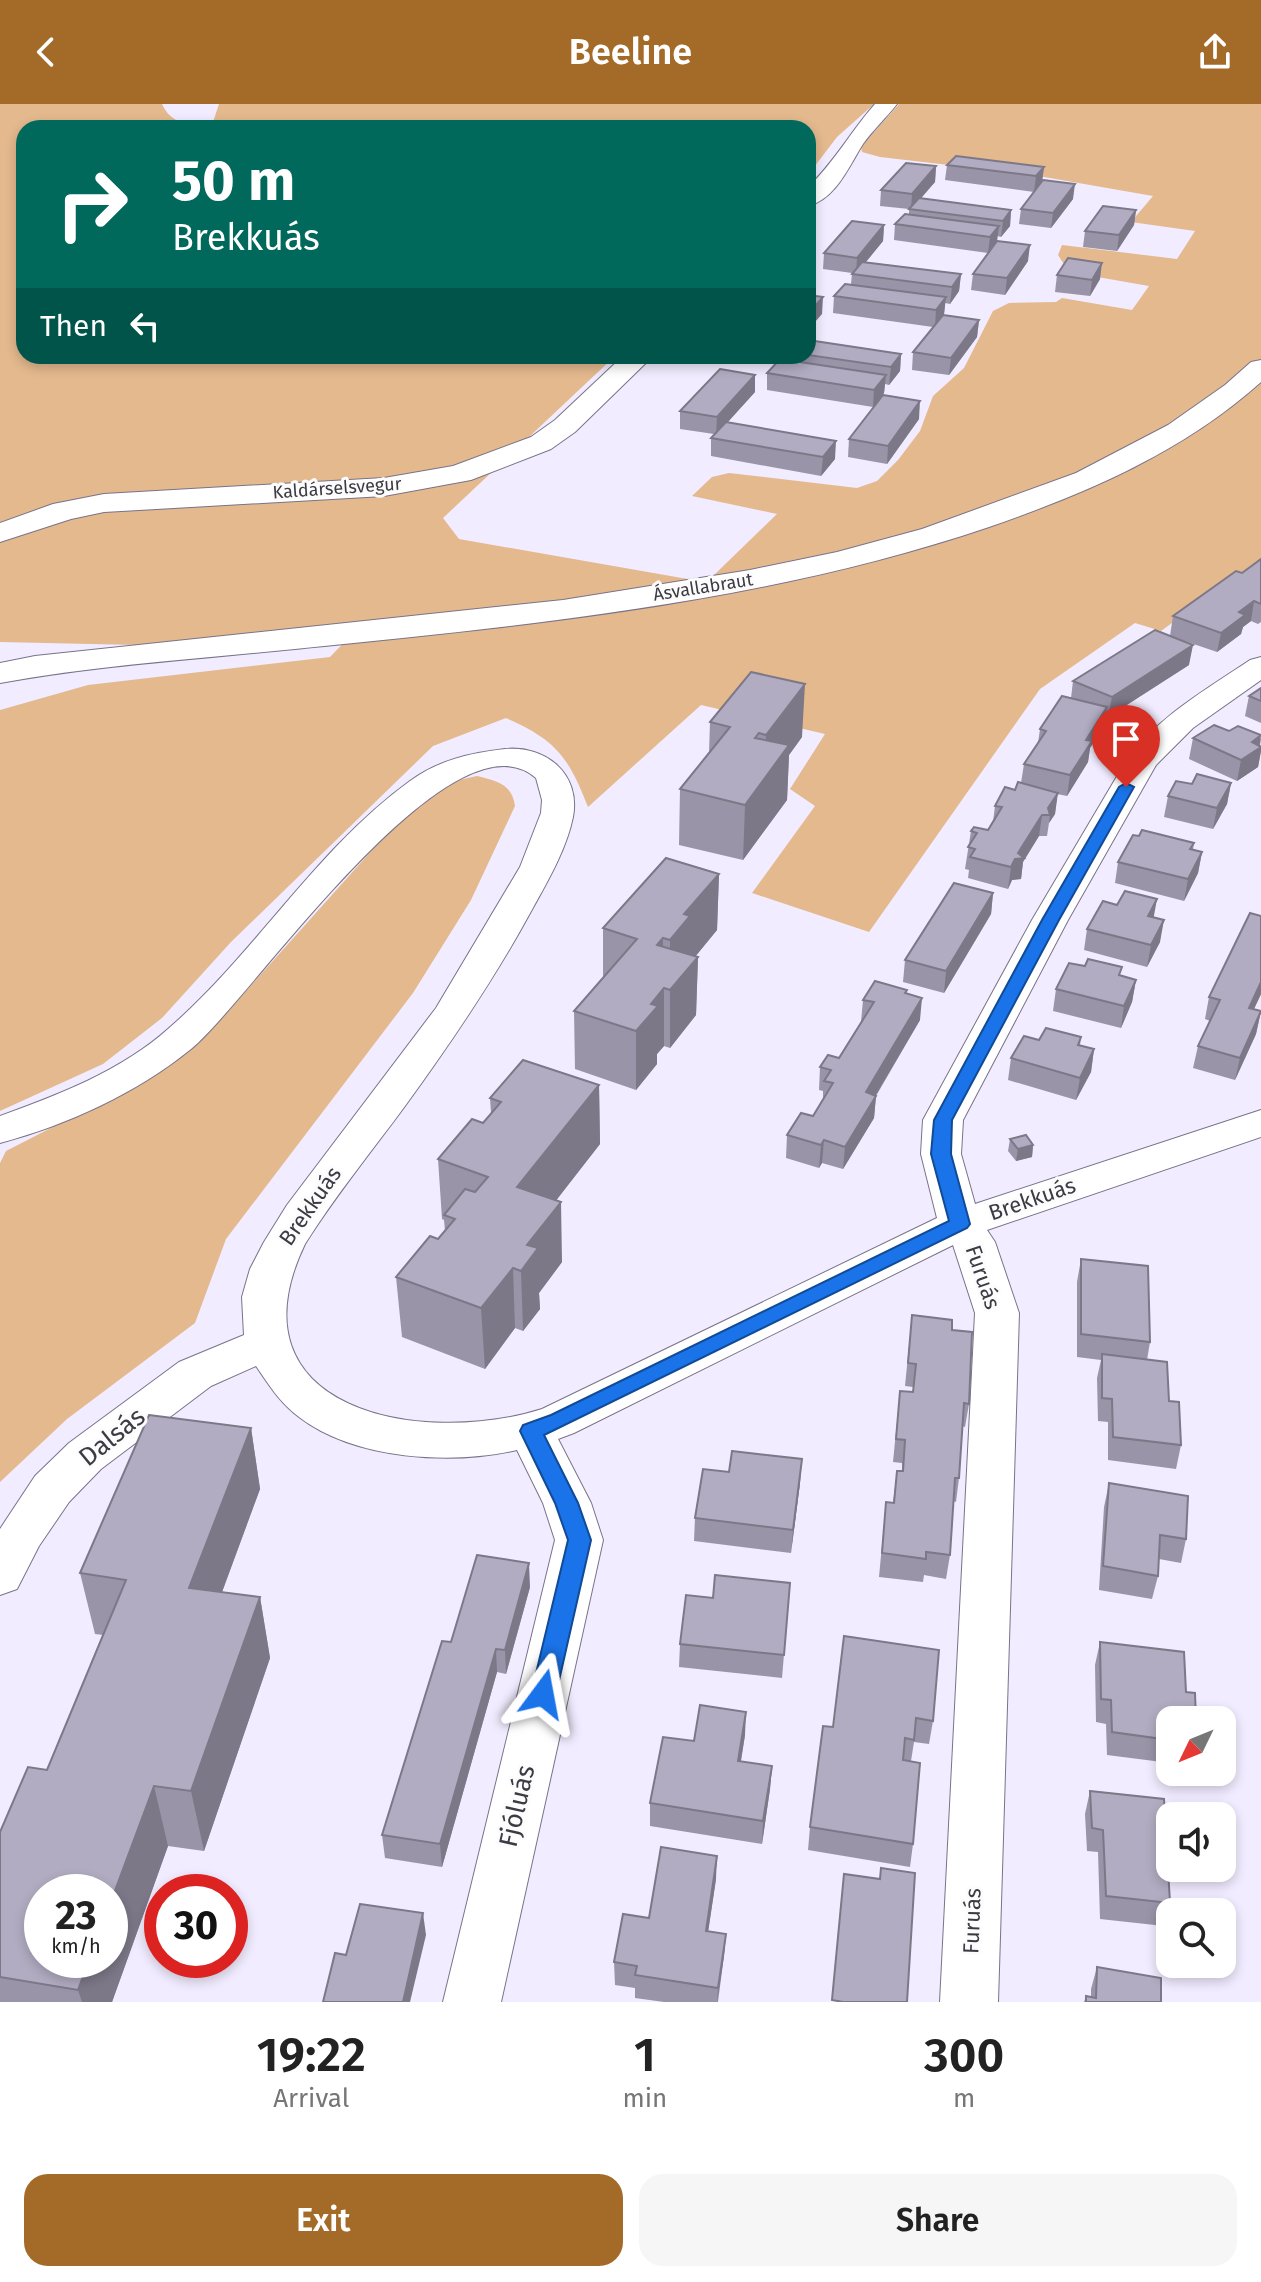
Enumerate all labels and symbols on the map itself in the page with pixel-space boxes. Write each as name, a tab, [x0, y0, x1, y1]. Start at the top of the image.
street label: Kaldárselsvegur	[272, 473, 402, 503]
street label: Ásvallabraut	[651, 567, 755, 606]
pin	[1092, 705, 1160, 787]
street label: Brekkuás	[273, 1161, 347, 1251]
street label: Brekkuás	[985, 1172, 1079, 1226]
street label: Furuás	[959, 1241, 1007, 1313]
street label: Dalsás	[73, 1401, 151, 1473]
position arrow	[501, 1652, 585, 1736]
north arrow	[1156, 1706, 1236, 1786]
street label: Fjóluás	[493, 1762, 541, 1850]
speed limit sign: 30	[144, 1874, 248, 1978]
street label: Furuás	[957, 1887, 987, 1955]

